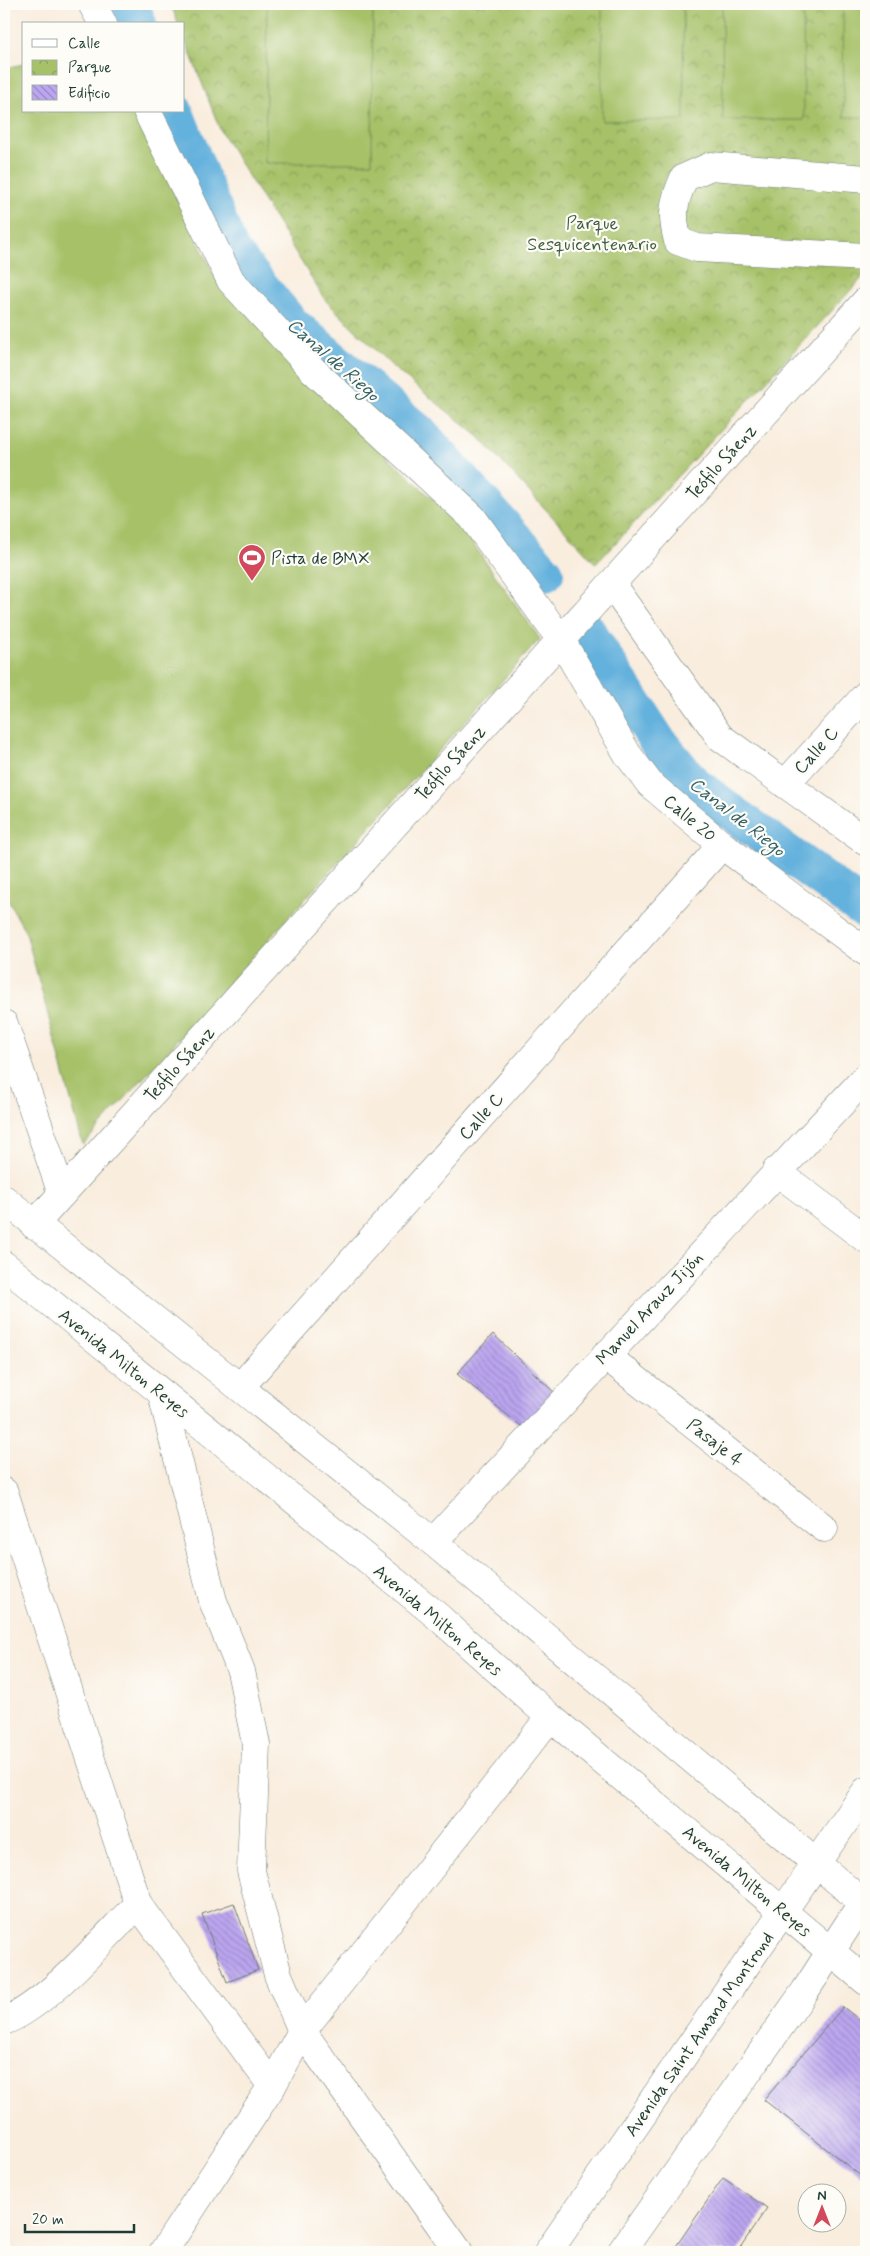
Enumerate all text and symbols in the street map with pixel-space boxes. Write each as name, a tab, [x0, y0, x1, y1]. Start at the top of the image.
legend	[22, 22, 185, 112]
text: Calle	[68, 34, 100, 54]
text: Parque	[68, 58, 111, 78]
text: Edificio	[68, 84, 110, 104]
park label: Parque Sesquicentenario	[527, 212, 657, 257]
water label: Canal de Riego	[280, 313, 385, 409]
street label: Teófilo Sáenz	[681, 419, 763, 506]
sports icon: Pista de BMX	[237, 543, 267, 582]
place label: Pista de BMX	[271, 547, 370, 571]
street label: Teófilo Sáenz	[410, 720, 492, 807]
street label: Calle C	[789, 722, 845, 780]
water label: Canal de Riego	[683, 772, 791, 864]
street label: Calle 20	[658, 789, 721, 848]
street label: Teófilo Sáenz	[139, 1021, 221, 1108]
street label: Calle C	[454, 1088, 510, 1146]
street label: Manuel Arauz Jijón	[591, 1247, 709, 1371]
street label: Avenida Milton Reyes	[53, 1304, 194, 1424]
street label: Pasaje 4	[681, 1413, 747, 1472]
street label: Avenida Milton Reyes	[368, 1560, 507, 1682]
street label: Avenida Milton Reyes	[677, 1821, 816, 1943]
street label: Avenida Saint Amand Montrond	[620, 1927, 780, 2142]
north arrow	[798, 2184, 848, 2234]
text: N	[817, 2187, 827, 2205]
scale bar	[25, 2201, 134, 2233]
text: 20 m	[32, 2210, 64, 2230]

